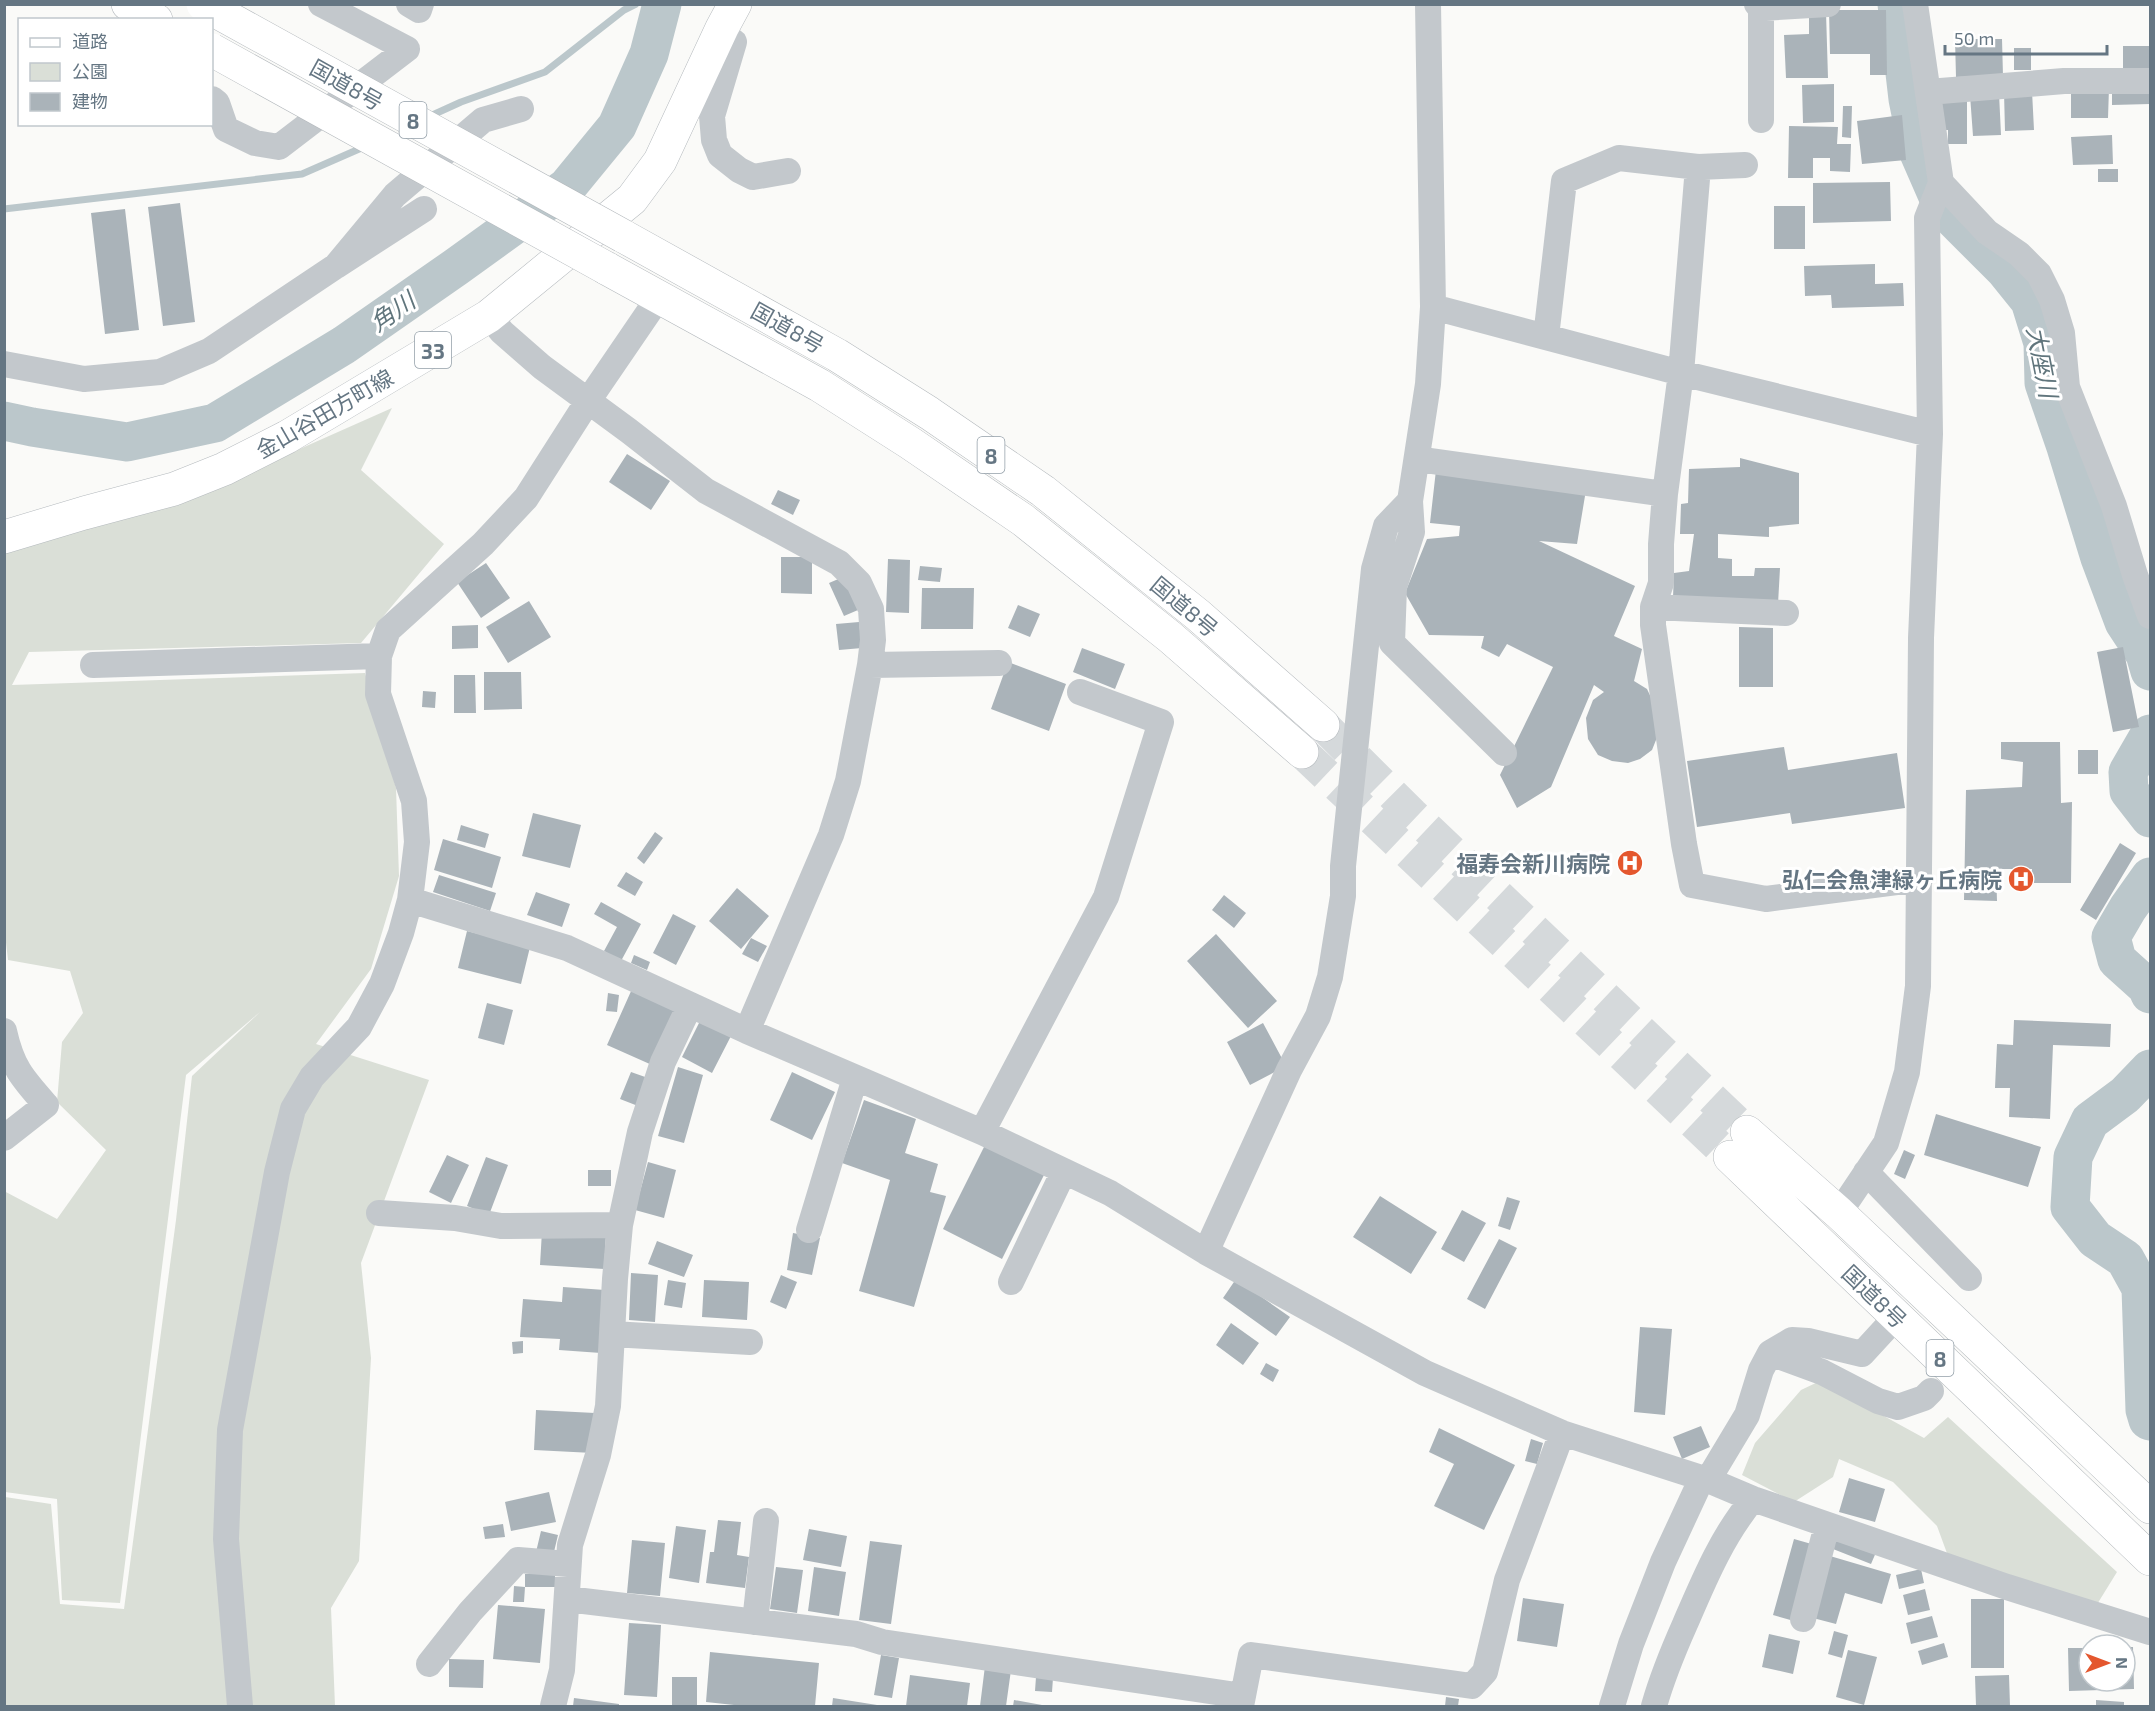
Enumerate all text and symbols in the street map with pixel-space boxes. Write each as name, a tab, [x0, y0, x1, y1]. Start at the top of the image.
legend	[18, 18, 213, 126]
scale bar	[1945, 18, 2107, 56]
text: 50 m	[1954, 27, 1994, 49]
text: 道路	[72, 30, 108, 52]
street label: 国道8号	[306, 53, 388, 115]
text: 公園	[72, 60, 108, 82]
text: 建物	[72, 90, 108, 112]
road number: 8	[400, 102, 426, 138]
water label: 角川	[364, 284, 422, 337]
street label: 国道8号	[747, 296, 829, 358]
water label: 大座川	[2022, 324, 2065, 403]
road number: 33	[415, 332, 451, 368]
street label: 金山谷田方町線	[251, 363, 397, 463]
road number: 8	[978, 437, 1004, 473]
street label: 国道8号	[1146, 571, 1224, 641]
hospital icon: 福寿会新川病院	[1615, 848, 1645, 878]
place label: 福寿会新川病院	[1456, 850, 1610, 876]
hospital icon: 弘仁会魚津緑ヶ丘病院	[2006, 864, 2036, 894]
place label: 弘仁会魚津緑ヶ丘病院	[1782, 866, 2002, 892]
street label: 国道8号	[1837, 1259, 1913, 1333]
road number: 8	[1926, 1340, 1954, 1376]
north arrow	[2077, 1633, 2137, 1693]
text: N	[2113, 1657, 2132, 1669]

